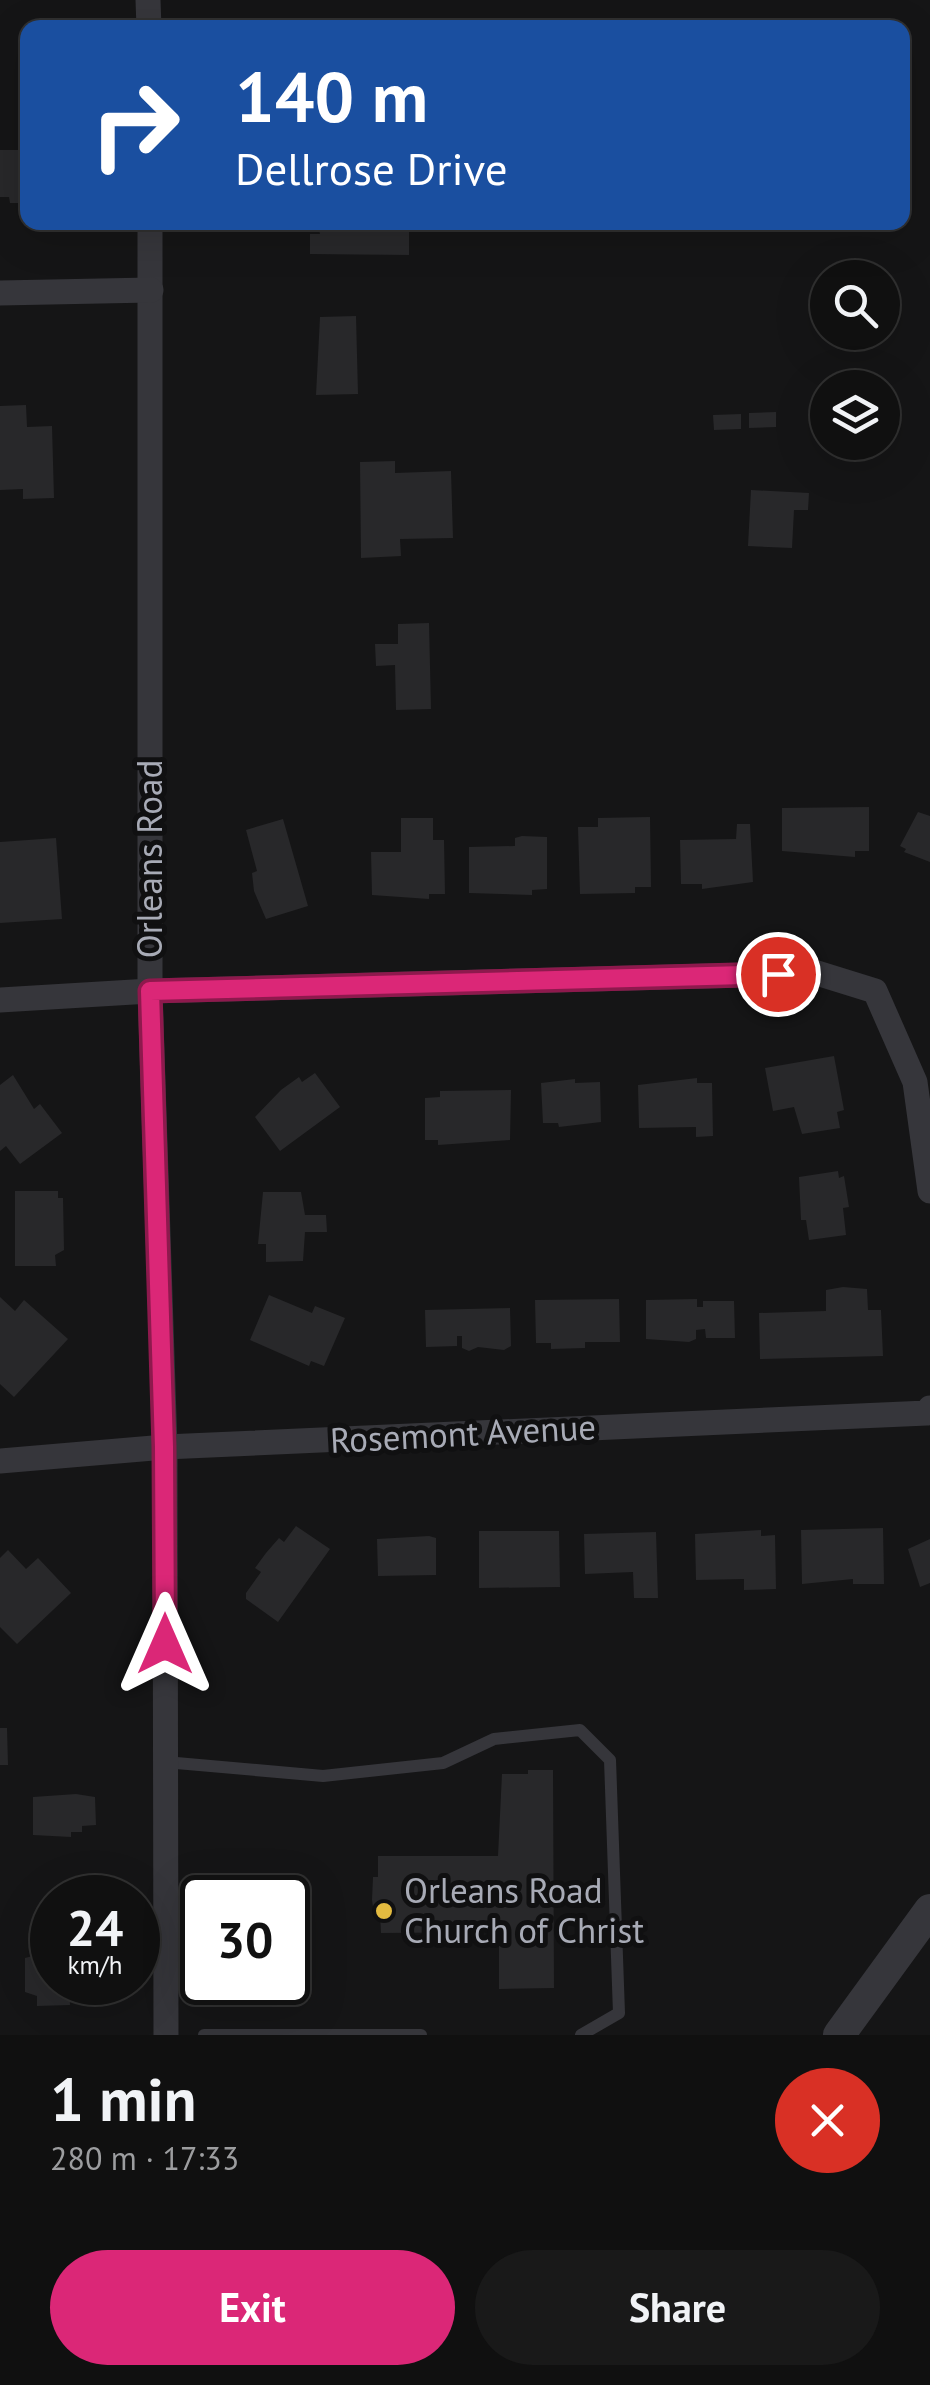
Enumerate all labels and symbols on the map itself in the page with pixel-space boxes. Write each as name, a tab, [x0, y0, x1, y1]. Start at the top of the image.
street label: Orleans Road	[126, 760, 172, 958]
pin	[736, 932, 821, 1017]
street label: Rosemont Avenue	[329, 1403, 597, 1463]
position arrow	[113, 1592, 217, 1696]
place label: Orleans Road Church of Christ	[404, 1867, 644, 1953]
speed limit sign: 30	[180, 1875, 310, 2005]
marker: Orleans Road Church of Christ	[373, 1900, 395, 1922]

